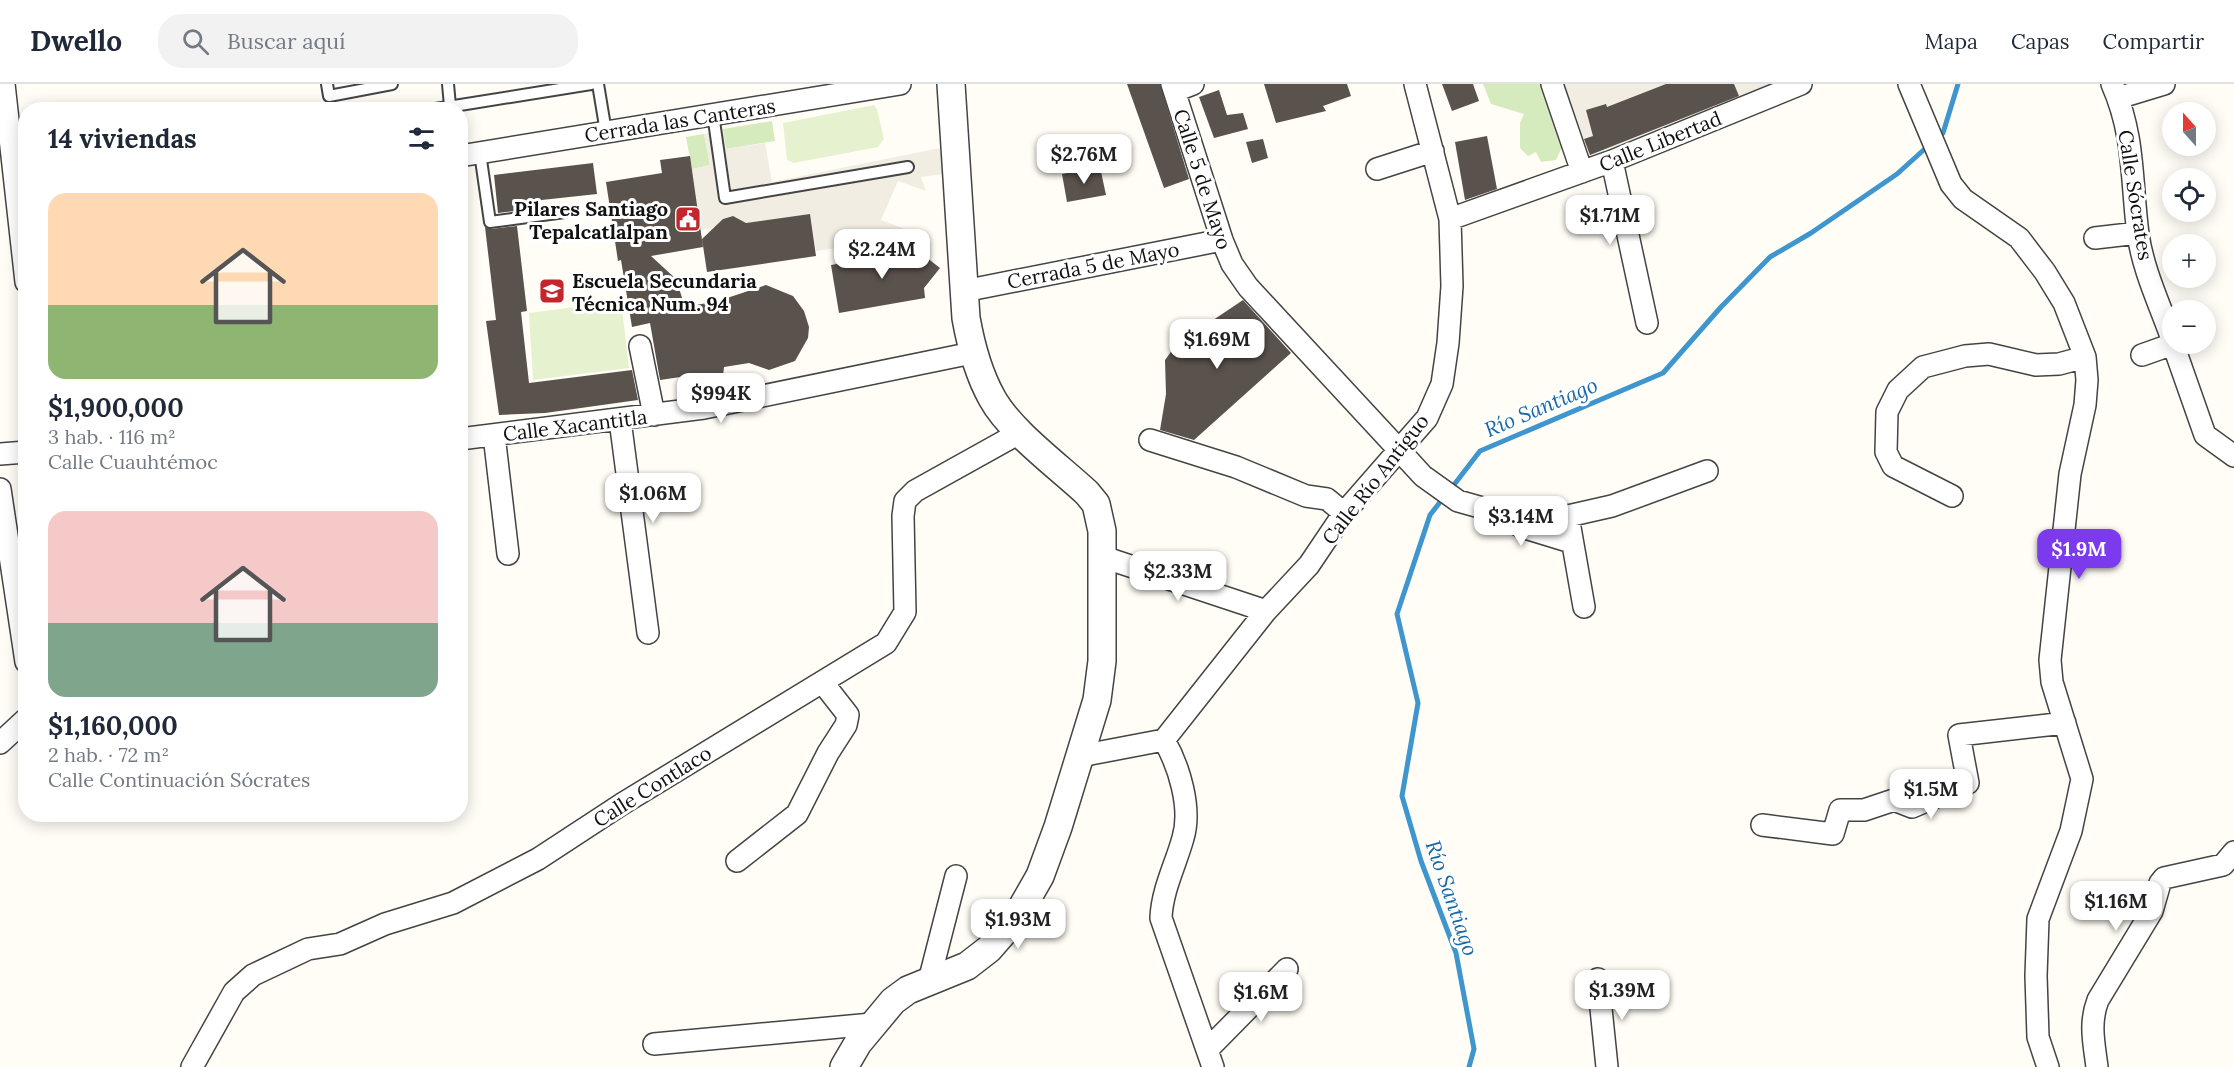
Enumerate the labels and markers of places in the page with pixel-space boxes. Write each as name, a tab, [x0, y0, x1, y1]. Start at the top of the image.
pin: $2.76M	[1035, 134, 1133, 185]
pin: $1.71M	[1561, 195, 1659, 246]
place label: Pilares Santiago Tepalcatlalpan	[514, 196, 668, 244]
public building icon: Pilares Santiago Tepalcatlalpan	[673, 204, 703, 234]
pin: $2.24M	[833, 229, 931, 280]
place label: Escuela Secundaria Técnica Num. 94	[572, 268, 757, 316]
school or university icon: Escuela Secundaria Técnica Num. 94	[537, 276, 567, 306]
pin: $1.69M	[1168, 319, 1266, 370]
pin: $994K	[679, 373, 763, 424]
pin: $1.06M	[604, 473, 702, 524]
pin: $3.14M	[1472, 496, 1570, 547]
pin: $1.9M	[2037, 529, 2121, 580]
pin: $2.33M	[1129, 551, 1227, 602]
pin: $1.5M	[1889, 769, 1973, 820]
pin: $1.16M	[2067, 881, 2165, 932]
pin: $1.93M	[969, 899, 1067, 950]
pin: $1.39M	[1573, 970, 1671, 1021]
pin: $1.6M	[1219, 972, 1303, 1023]

